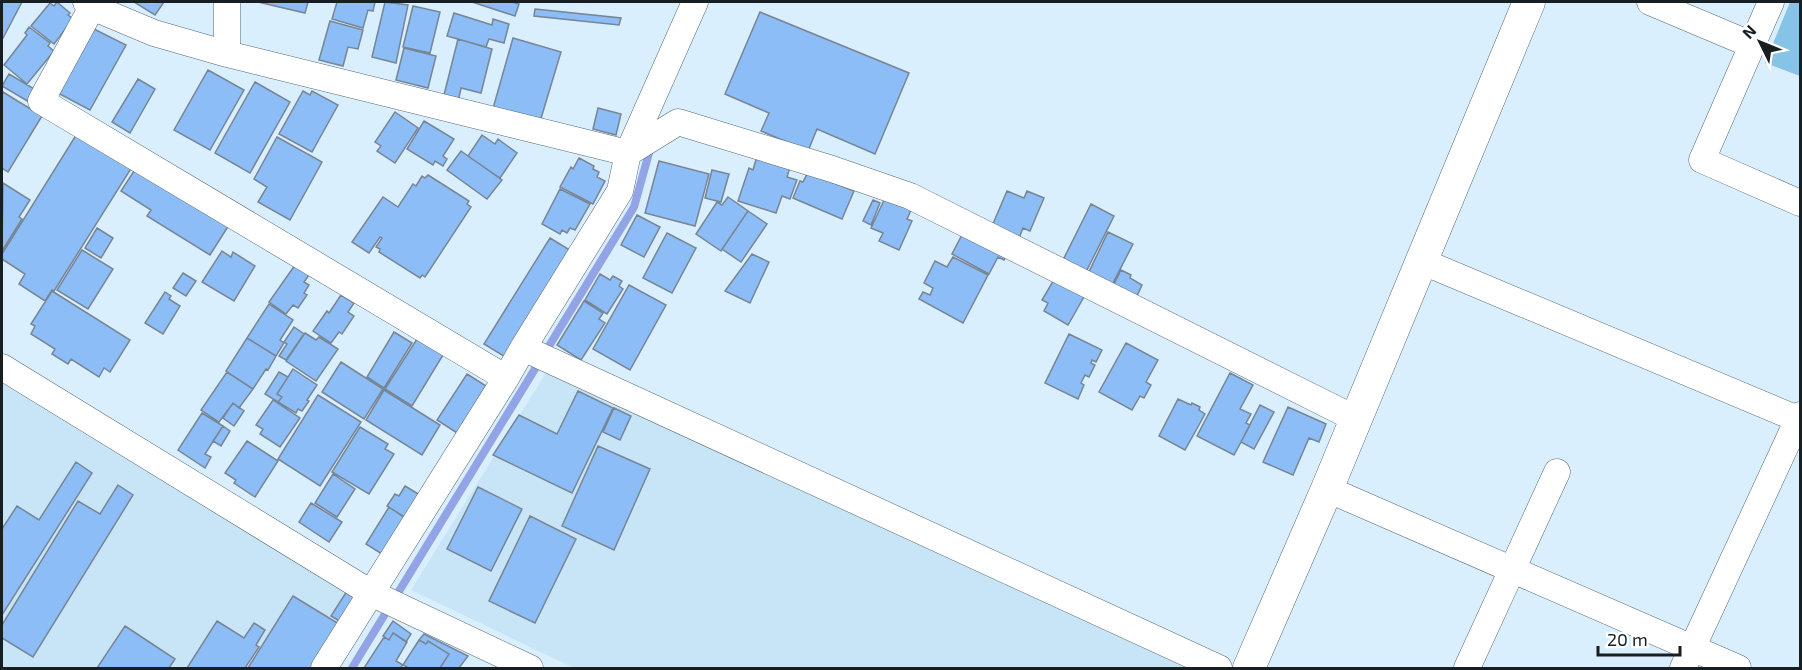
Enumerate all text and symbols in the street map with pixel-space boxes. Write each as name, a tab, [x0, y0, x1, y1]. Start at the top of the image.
north arrow	[1730, 12, 1790, 72]
text: N	[1738, 21, 1760, 42]
scale bar	[1598, 619, 1680, 657]
text: 20 m	[1607, 628, 1648, 650]

